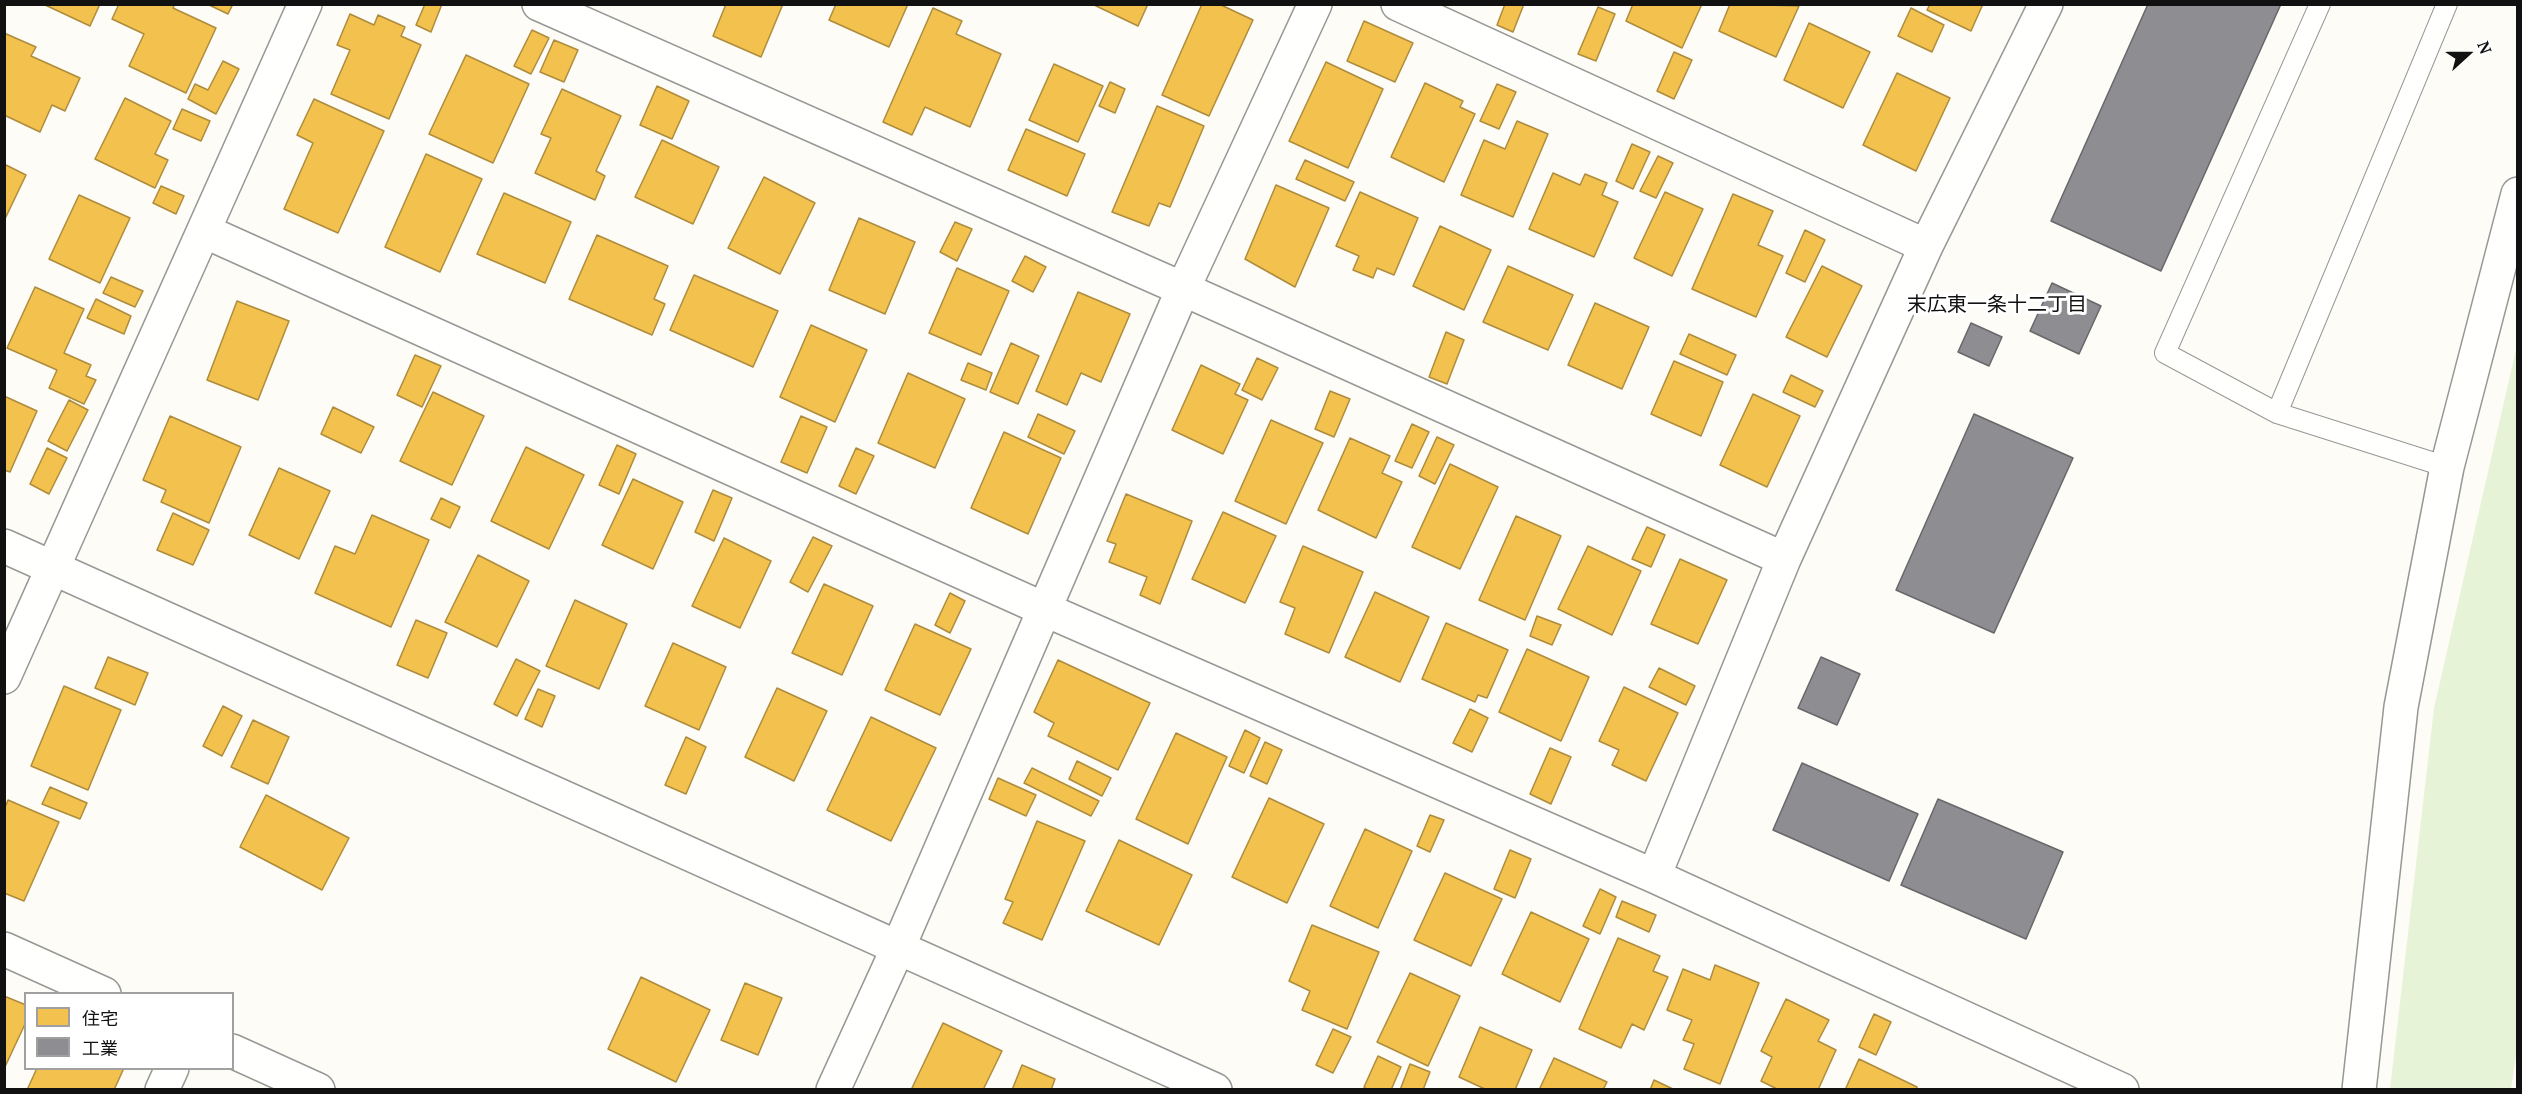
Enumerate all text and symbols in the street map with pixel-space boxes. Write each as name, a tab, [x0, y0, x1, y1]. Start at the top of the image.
north arrow	[2438, 24, 2498, 84]
text: N	[2472, 38, 2497, 57]
district label: 末広東一条十二丁目	[1907, 293, 2087, 317]
legend	[24, 992, 234, 1070]
text: 住宅	[82, 1006, 118, 1030]
text: 工業	[82, 1036, 118, 1060]

